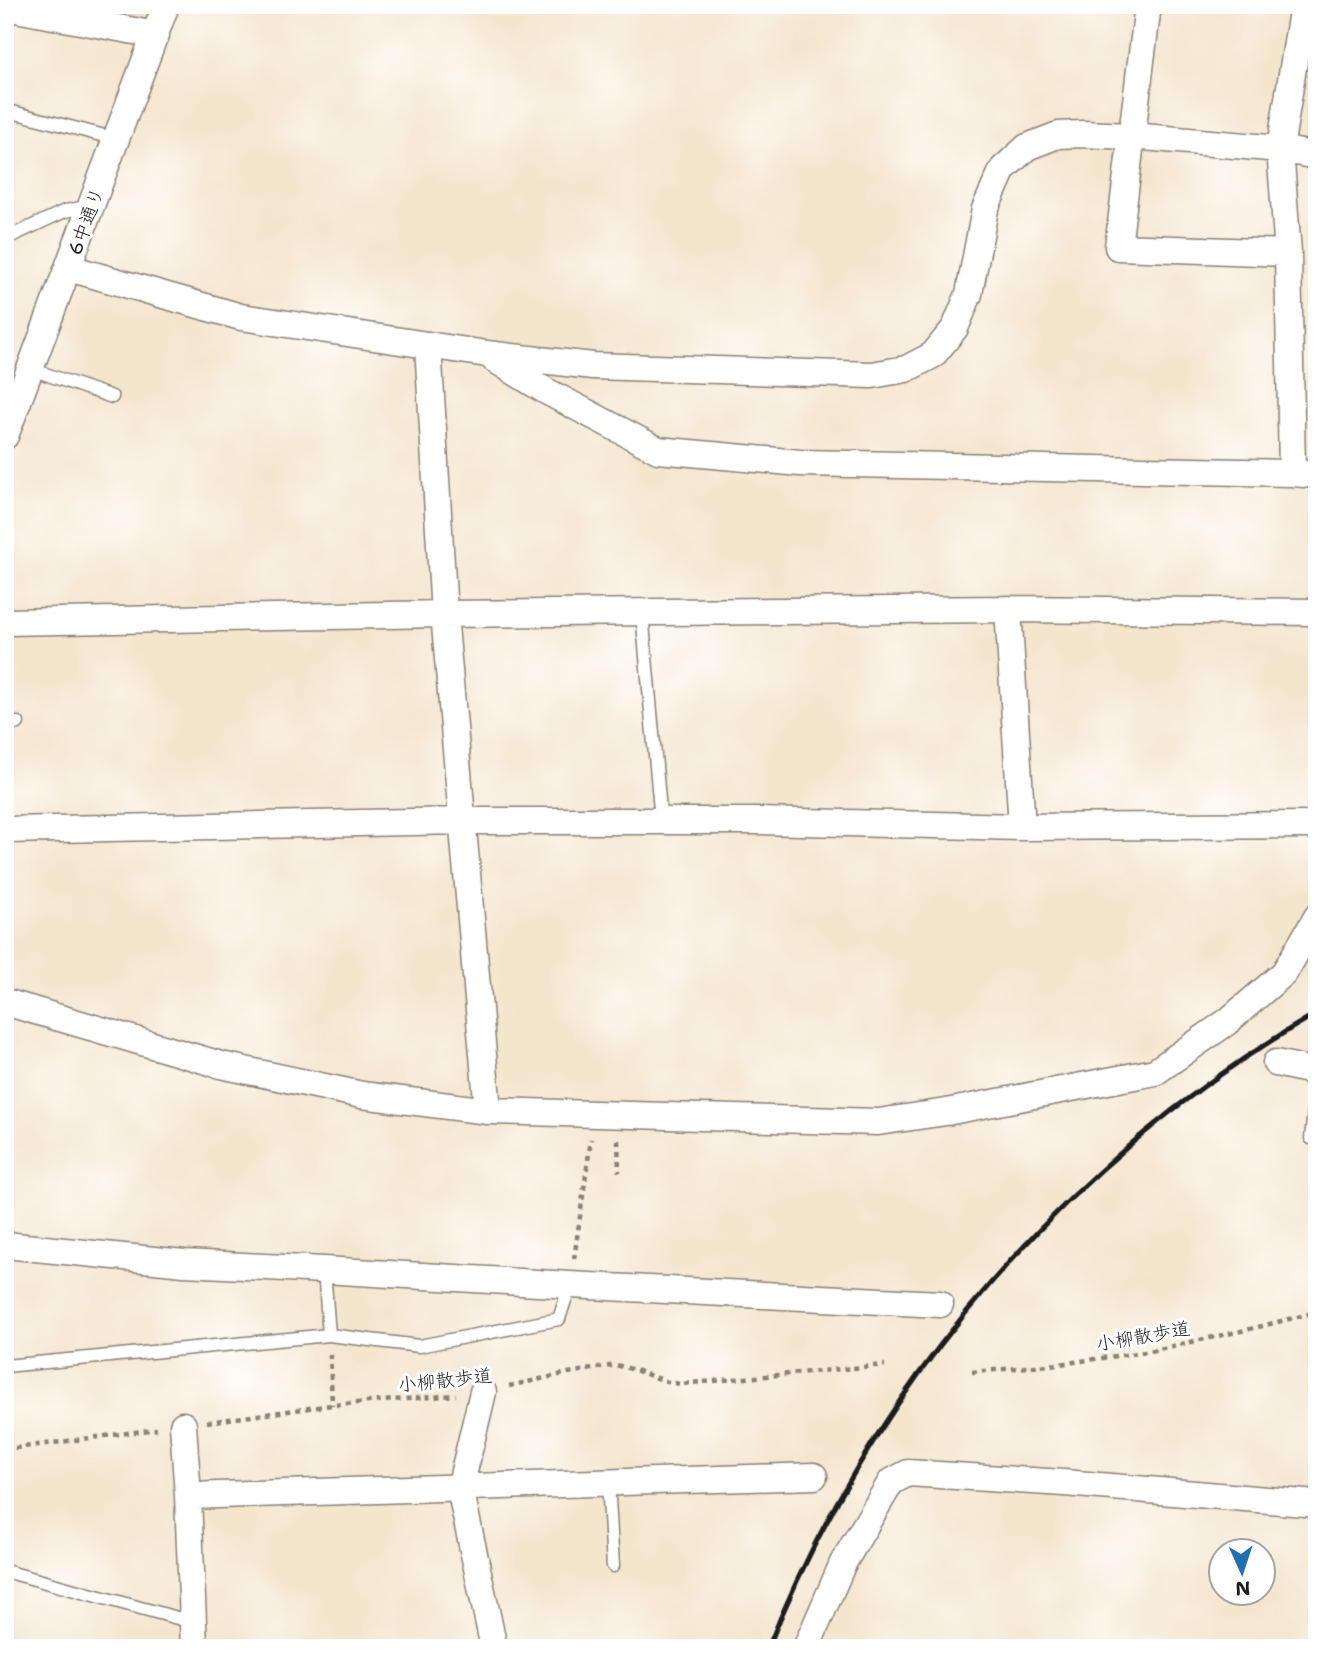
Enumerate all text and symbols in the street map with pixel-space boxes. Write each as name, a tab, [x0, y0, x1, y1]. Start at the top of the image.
street label: 6中通り	[62, 184, 110, 258]
street label: 小柳散歩道	[1094, 1315, 1192, 1357]
street label: 小柳散歩道	[396, 1363, 494, 1397]
north arrow	[1206, 1538, 1276, 1608]
text: N	[1235, 1576, 1251, 1601]

